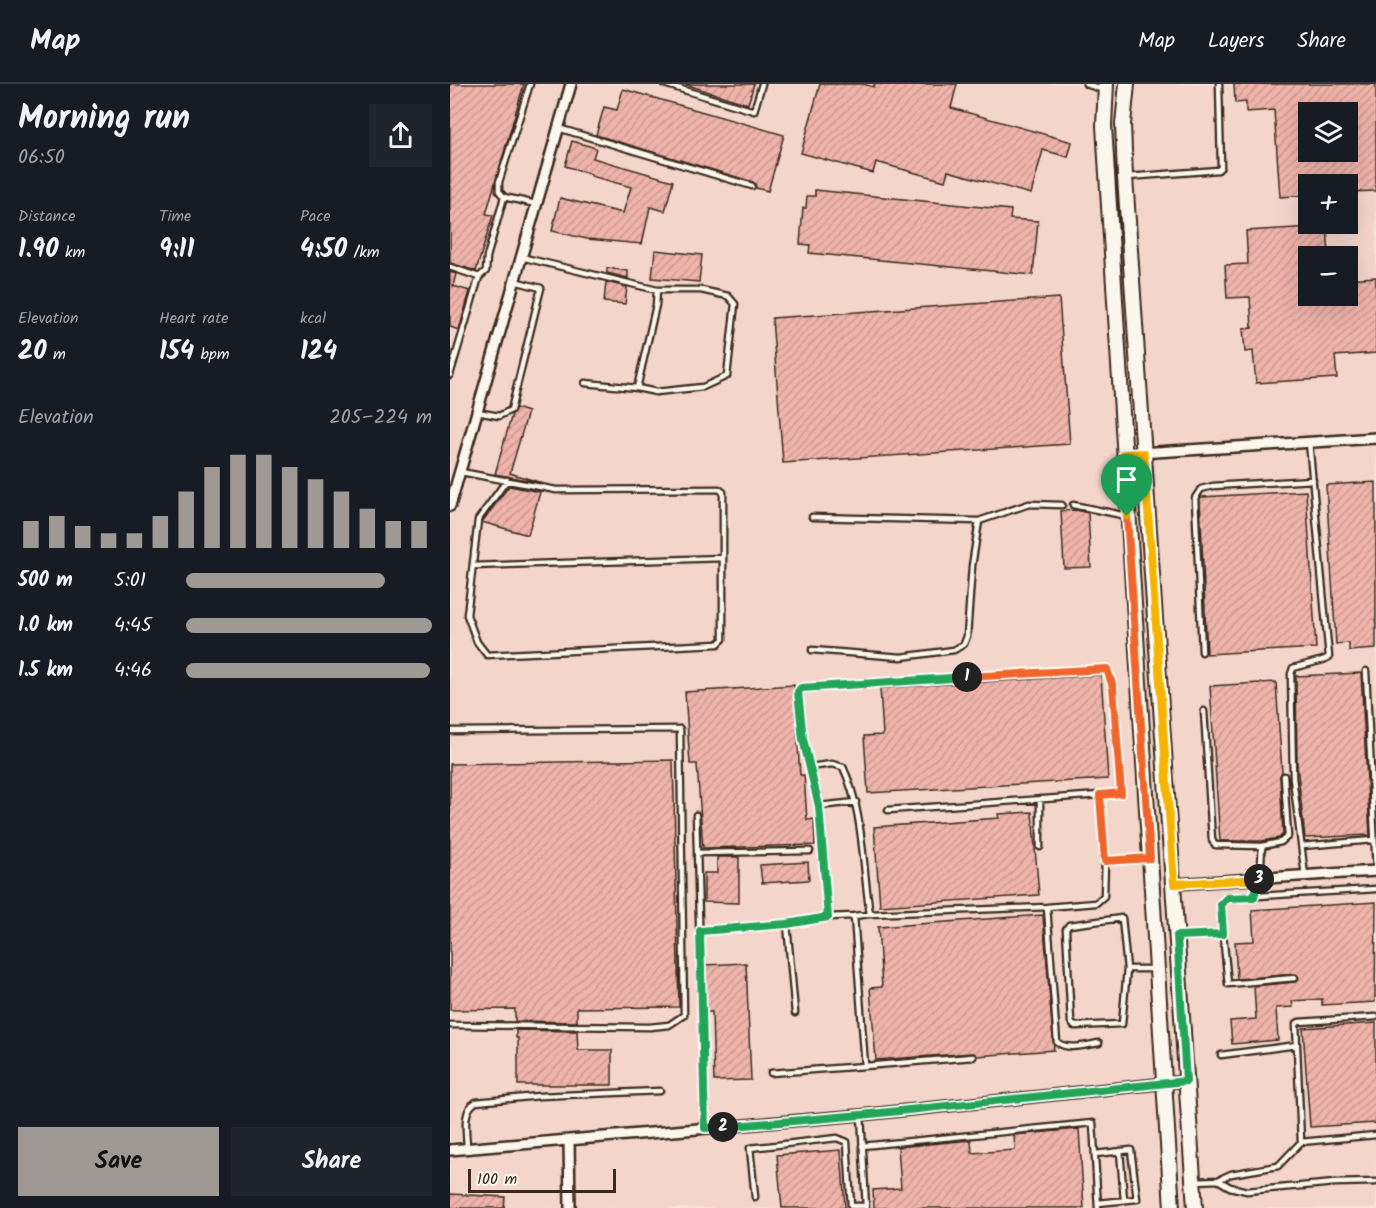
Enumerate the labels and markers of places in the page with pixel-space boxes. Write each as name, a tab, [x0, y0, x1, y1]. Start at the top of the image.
pin	[1101, 454, 1152, 516]
pin: 1	[952, 662, 982, 692]
pin: 3	[1244, 864, 1274, 894]
pin: 2	[708, 1112, 738, 1142]

